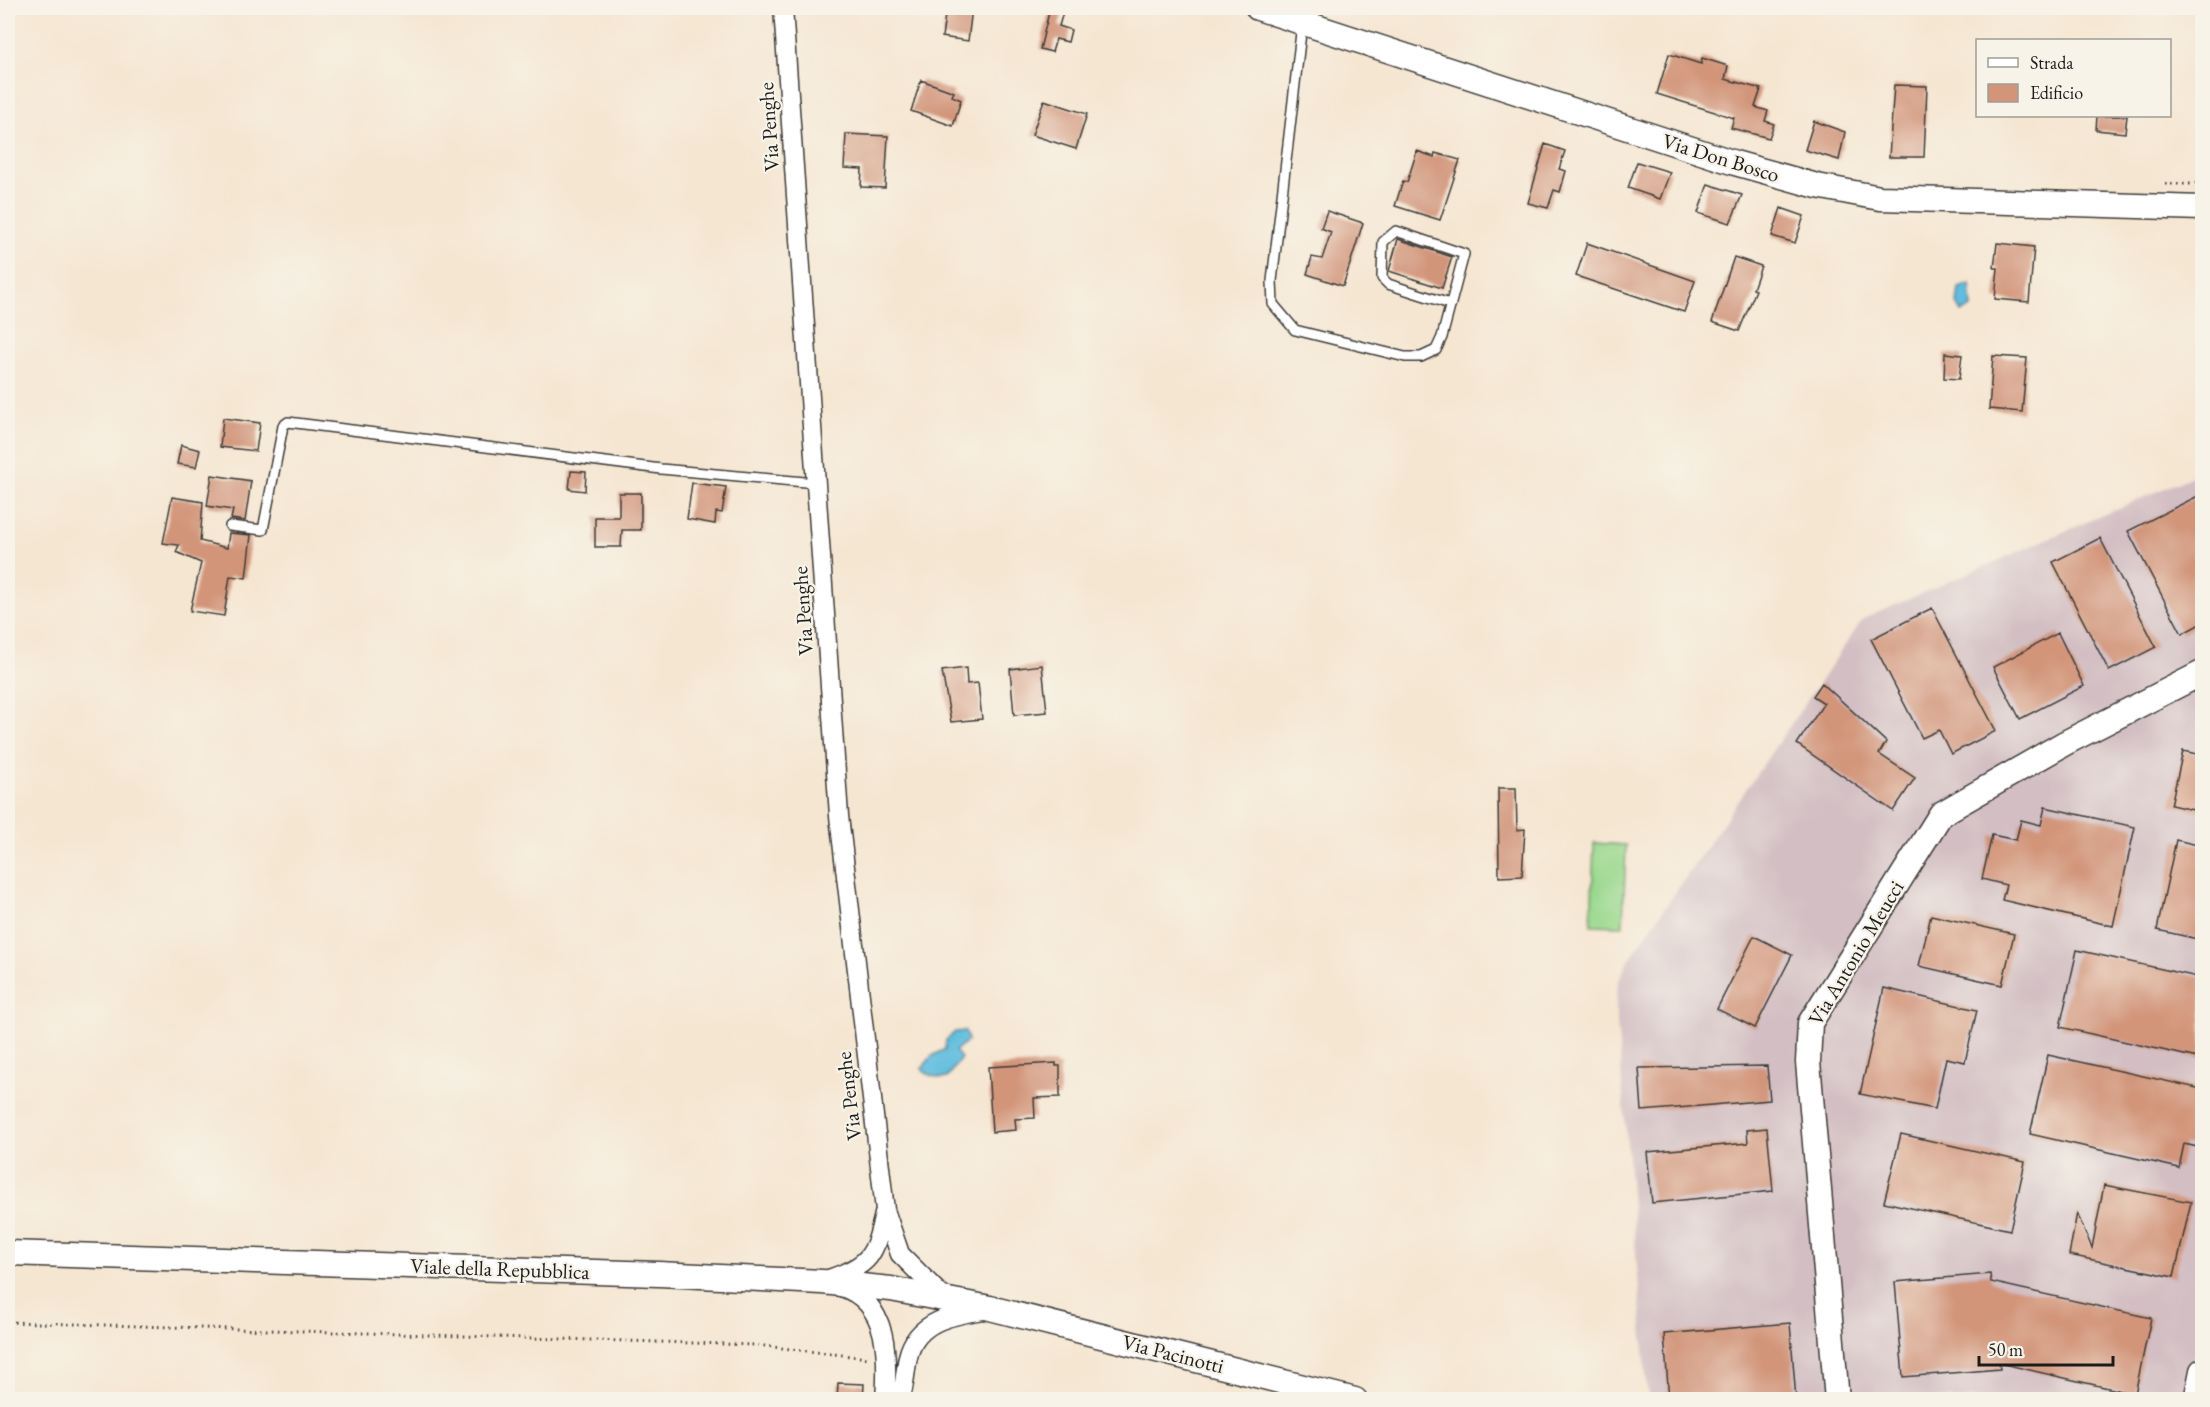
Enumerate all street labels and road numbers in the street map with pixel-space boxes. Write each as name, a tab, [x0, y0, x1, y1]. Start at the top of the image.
street label: Via Penghe	[752, 82, 785, 173]
street label: Via Don Bosco	[1659, 127, 1783, 188]
street label: Via Penghe	[786, 566, 819, 657]
street label: Via Antonio Meucci	[1802, 875, 1909, 1030]
street label: Via Penghe	[830, 1050, 867, 1142]
street label: Viale della Repubblica	[410, 1252, 591, 1285]
street label: Via Pacinotti	[1119, 1328, 1227, 1379]

